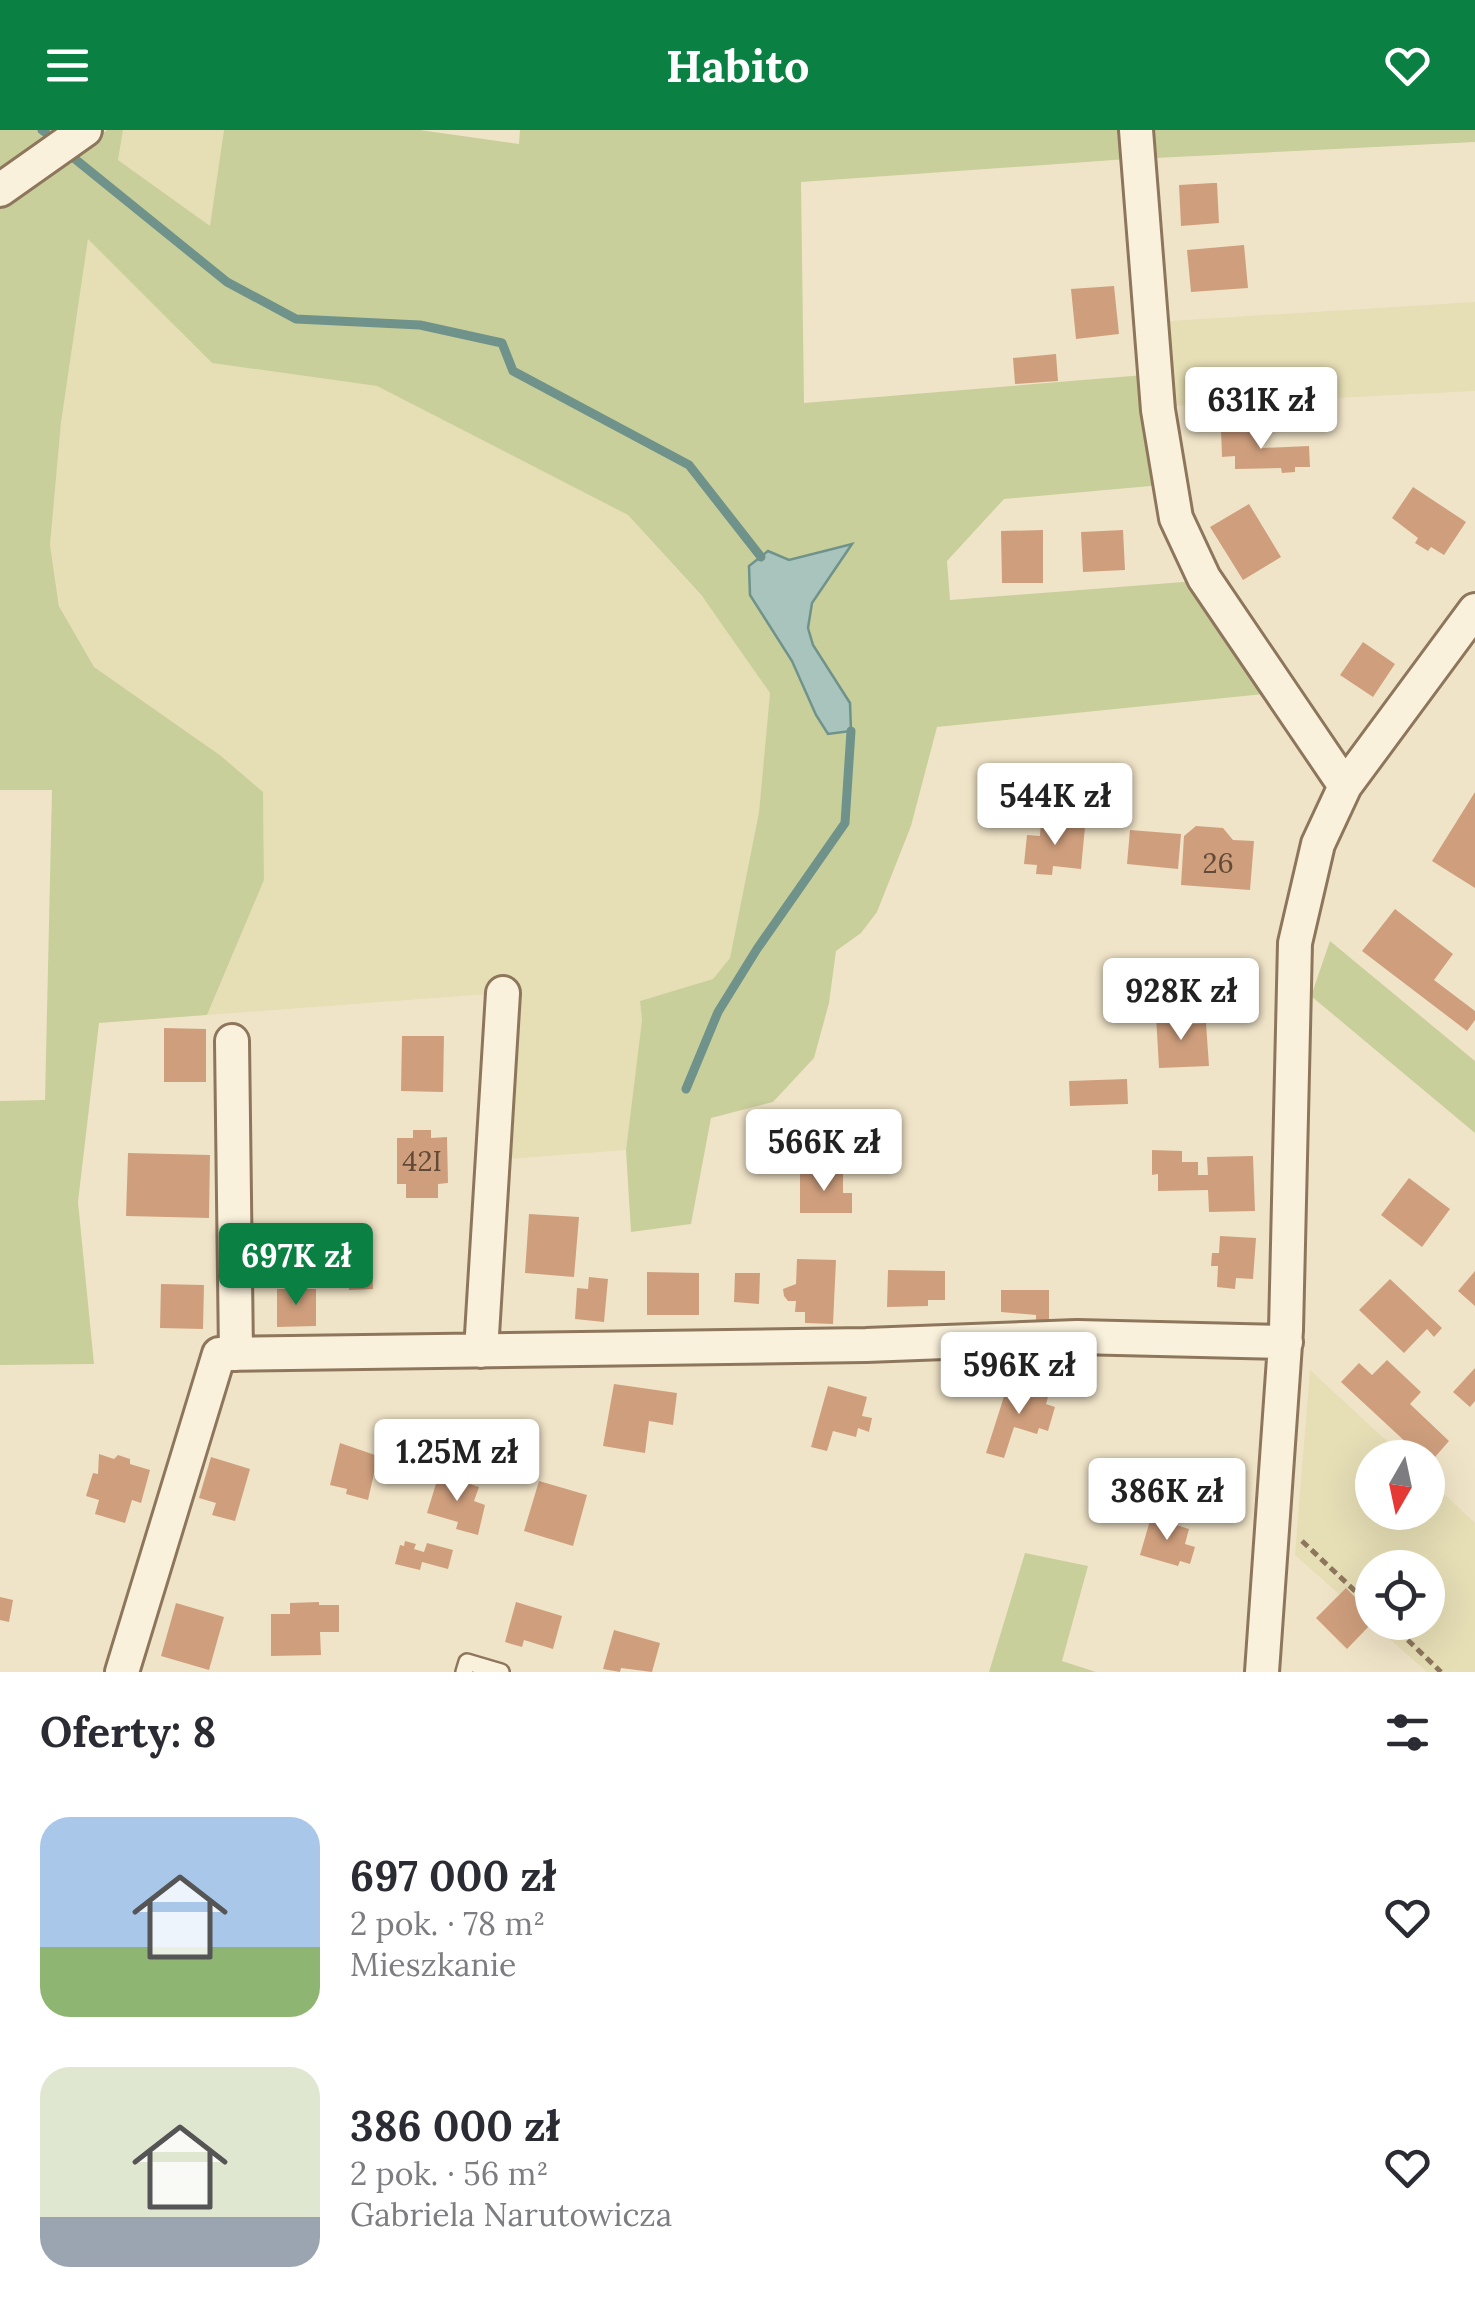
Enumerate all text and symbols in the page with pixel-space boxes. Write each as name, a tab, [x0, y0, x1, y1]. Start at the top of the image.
text: Habito	[666, 37, 809, 94]
icon: menu	[40, 38, 95, 93]
icon: heart	[1380, 38, 1435, 93]
pin: 631K zł	[1169, 367, 1353, 452]
text: 631K zł	[1207, 379, 1315, 420]
pin: 544K zł	[963, 763, 1147, 848]
text: 544K zł	[999, 775, 1111, 816]
house number: 26	[1202, 845, 1234, 881]
pin: 928K zł	[1089, 958, 1273, 1043]
text: 928K zł	[1125, 970, 1237, 1011]
pin: 566K zł	[732, 1109, 916, 1194]
text: 566K zł	[768, 1121, 880, 1162]
house number: 42I	[402, 1143, 442, 1179]
pin: 697K zł	[204, 1223, 388, 1308]
text: 697K zł	[241, 1235, 351, 1276]
pin: 596K zł	[927, 1332, 1111, 1417]
text: 596K zł	[963, 1344, 1075, 1385]
pin: 1.25M zł	[354, 1419, 560, 1504]
text: 1.25M zł	[396, 1431, 518, 1472]
north arrow	[1355, 1440, 1445, 1530]
map controls	[1355, 1440, 1445, 1640]
pin: 386K zł	[1075, 1458, 1259, 1543]
text: 386K zł	[1111, 1470, 1223, 1511]
button: locate	[1355, 1550, 1445, 1640]
text: Oferty: 8	[40, 1705, 216, 1759]
icon: filters	[1380, 1705, 1435, 1760]
text: 697 000 zł	[350, 1849, 556, 1903]
icon: home	[120, 1857, 240, 1977]
icon: heart	[1380, 1890, 1435, 1945]
text: 2 pok. · 78 m²	[350, 1903, 545, 1944]
text: Mieszkanie	[350, 1944, 516, 1985]
text: 386 000 zł	[350, 2099, 560, 2153]
icon: home	[120, 2107, 240, 2227]
icon: heart	[1380, 2140, 1435, 2195]
text: 2 pok. · 56 m²	[350, 2153, 549, 2194]
text: Gabriela Narutowicza	[350, 2194, 672, 2235]

